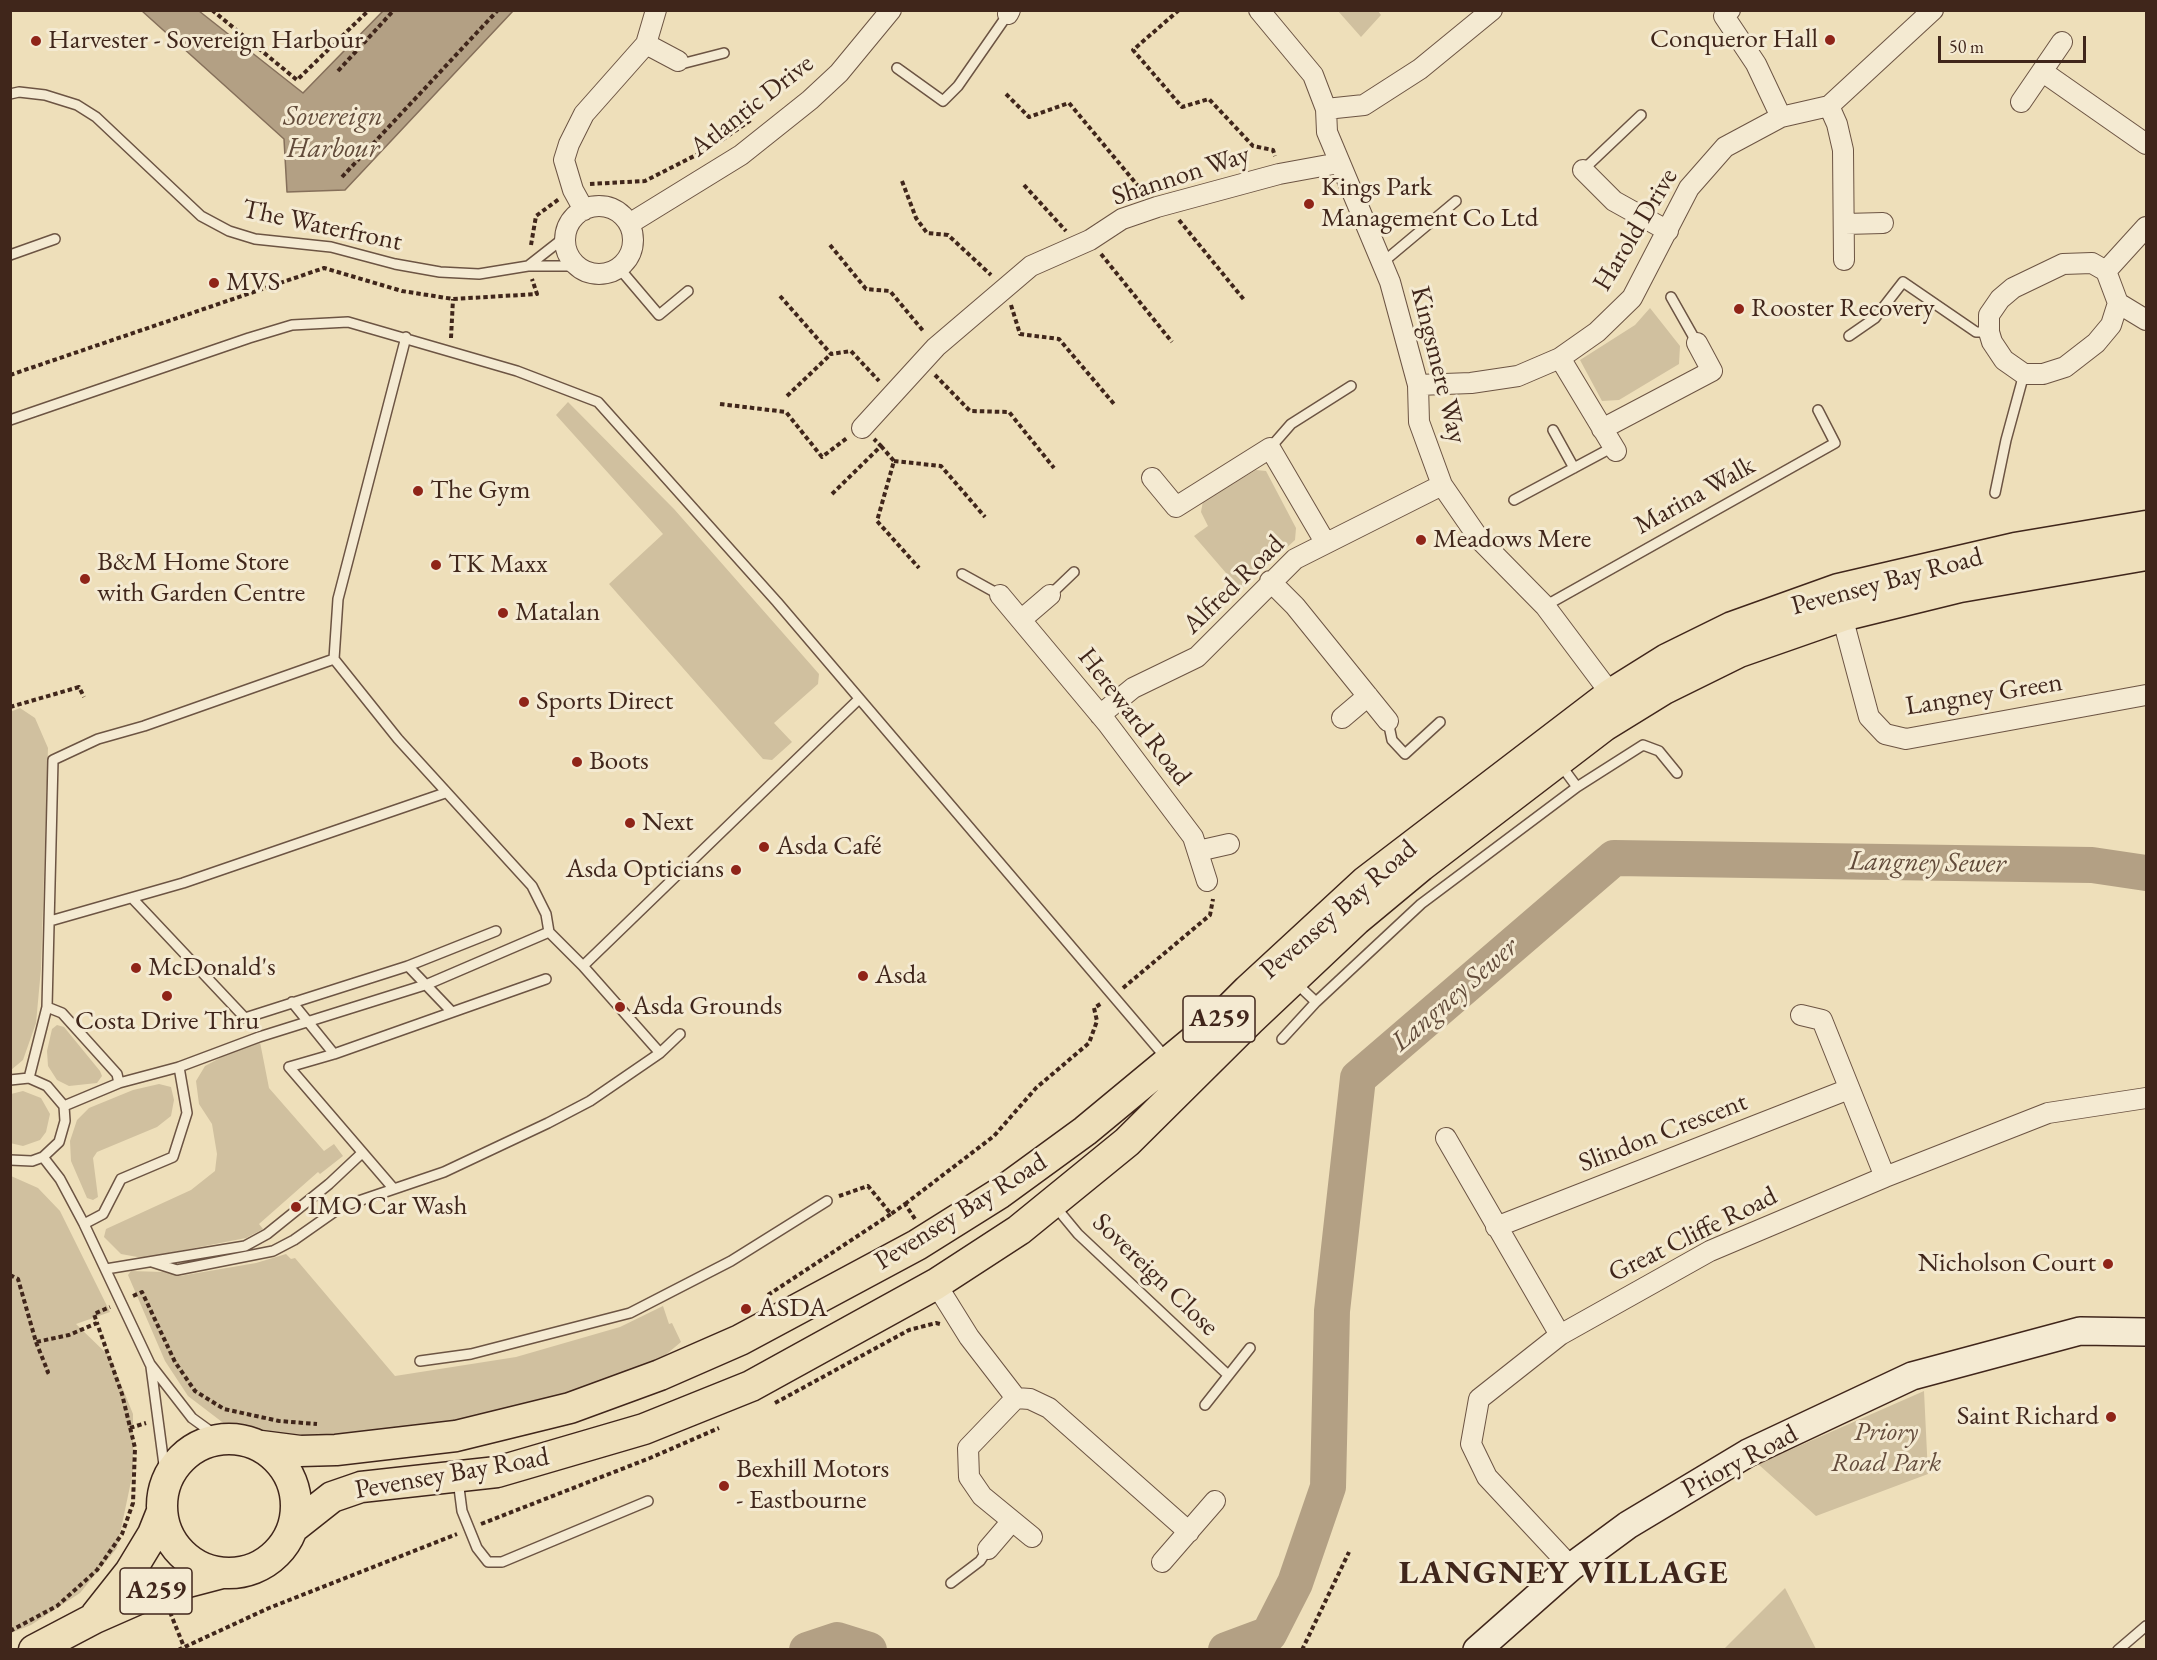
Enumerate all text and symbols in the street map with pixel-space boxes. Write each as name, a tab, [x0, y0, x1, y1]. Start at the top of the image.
place label: Conqueror Hall	[1650, 24, 1818, 56]
scale bar	[1941, 24, 2090, 62]
place label: Harvester - Sovereign Harbour	[48, 25, 363, 57]
marker: Conqueror Hall	[1823, 33, 1837, 47]
marker: Harvester - Sovereign Harbour	[29, 34, 43, 48]
text: 50 m	[1949, 35, 1984, 58]
street label: Atlantic Drive	[684, 48, 820, 164]
water label: Sovereign Harbour	[283, 100, 383, 166]
street label: Shannon Way	[1108, 138, 1254, 214]
street label: Harold Drive	[1587, 163, 1685, 297]
place label: Kings Park Management Co Ltd	[1321, 172, 1538, 235]
street label: The Waterfront	[239, 193, 405, 259]
marker: Kings Park Management Co Ltd	[1302, 197, 1316, 211]
place label: MVS	[226, 267, 280, 299]
marker: MVS	[207, 276, 221, 290]
street label: Kingsmere Way	[1403, 283, 1473, 447]
place label: Rooster Recovery	[1751, 293, 1935, 325]
marker: Rooster Recovery	[1732, 302, 1746, 316]
street label: Marina Walk	[1629, 450, 1761, 542]
place label: The Gym	[430, 475, 530, 507]
marker: The Gym	[411, 484, 425, 498]
place label: Meadows Mere	[1433, 524, 1591, 556]
street label: Alfred Road	[1176, 529, 1292, 641]
marker: Meadows Mere	[1414, 533, 1428, 547]
street label: Pevensey Bay Road	[1788, 541, 1986, 623]
place label: B&M Home Store with Garden Centre	[97, 547, 305, 610]
place label: TK Maxx	[448, 549, 548, 581]
marker: TK Maxx	[429, 558, 443, 572]
marker: B&M Home Store with Garden Centre	[78, 572, 92, 586]
place label: Matalan	[515, 597, 600, 629]
marker: Matalan	[496, 606, 510, 620]
street label: Hereward Road	[1070, 642, 1198, 792]
street label: Langney Green	[1903, 667, 2065, 723]
place label: Sports Direct	[536, 686, 673, 718]
marker: Sports Direct	[517, 695, 531, 709]
place label: Boots	[589, 746, 649, 778]
marker: Boots	[570, 755, 584, 769]
place label: Next	[642, 807, 694, 839]
marker: Next	[623, 816, 637, 830]
place label: Asda Café	[776, 831, 882, 863]
street label: Pevensey Bay Road	[1254, 833, 1424, 987]
marker: Asda Café	[757, 840, 771, 854]
water label: Langney Sewer	[1848, 845, 2006, 881]
place label: Asda Opticians	[566, 854, 724, 886]
marker: Asda Opticians	[729, 863, 743, 877]
water label: Langney Sewer	[1385, 931, 1525, 1059]
place label: McDonald's	[148, 952, 276, 984]
place label: Asda	[875, 960, 927, 992]
marker: McDonald's	[129, 961, 143, 975]
marker: Asda	[856, 969, 870, 983]
marker: Costa Drive Thru	[160, 989, 174, 1003]
place label: Asda Grounds	[632, 991, 782, 1023]
road number: A259	[1183, 996, 1255, 1042]
marker: Asda Grounds	[613, 1000, 627, 1014]
place label: Costa Drive Thru	[75, 1006, 259, 1038]
street label: Slindon Crescent	[1574, 1086, 1752, 1180]
street label: Pevensey Bay Road	[869, 1146, 1053, 1278]
street label: Great Cliffe Road	[1603, 1180, 1783, 1290]
place label: IMO Car Wash	[308, 1191, 467, 1223]
marker: IMO Car Wash	[289, 1200, 303, 1214]
street label: Sovereign Close	[1085, 1207, 1225, 1343]
place label: Nicholson Court	[1918, 1248, 2096, 1280]
marker: Nicholson Court	[2101, 1257, 2115, 1271]
place label: ASDA	[758, 1293, 827, 1325]
marker: ASDA	[739, 1302, 753, 1316]
place label: Saint Richard	[1957, 1401, 2099, 1433]
marker: Saint Richard	[2104, 1410, 2118, 1424]
park label: Priory Road Park	[1831, 1417, 1941, 1480]
street label: Priory Road	[1676, 1418, 1804, 1506]
street label: Pevensey Bay Road	[352, 1441, 552, 1507]
place label: Bexhill Motors - Eastbourne	[736, 1454, 889, 1517]
marker: Bexhill Motors - Eastbourne	[717, 1479, 731, 1493]
district label: LANGNEY VILLAGE	[1399, 1554, 1729, 1594]
road number: A259	[120, 1568, 192, 1614]

